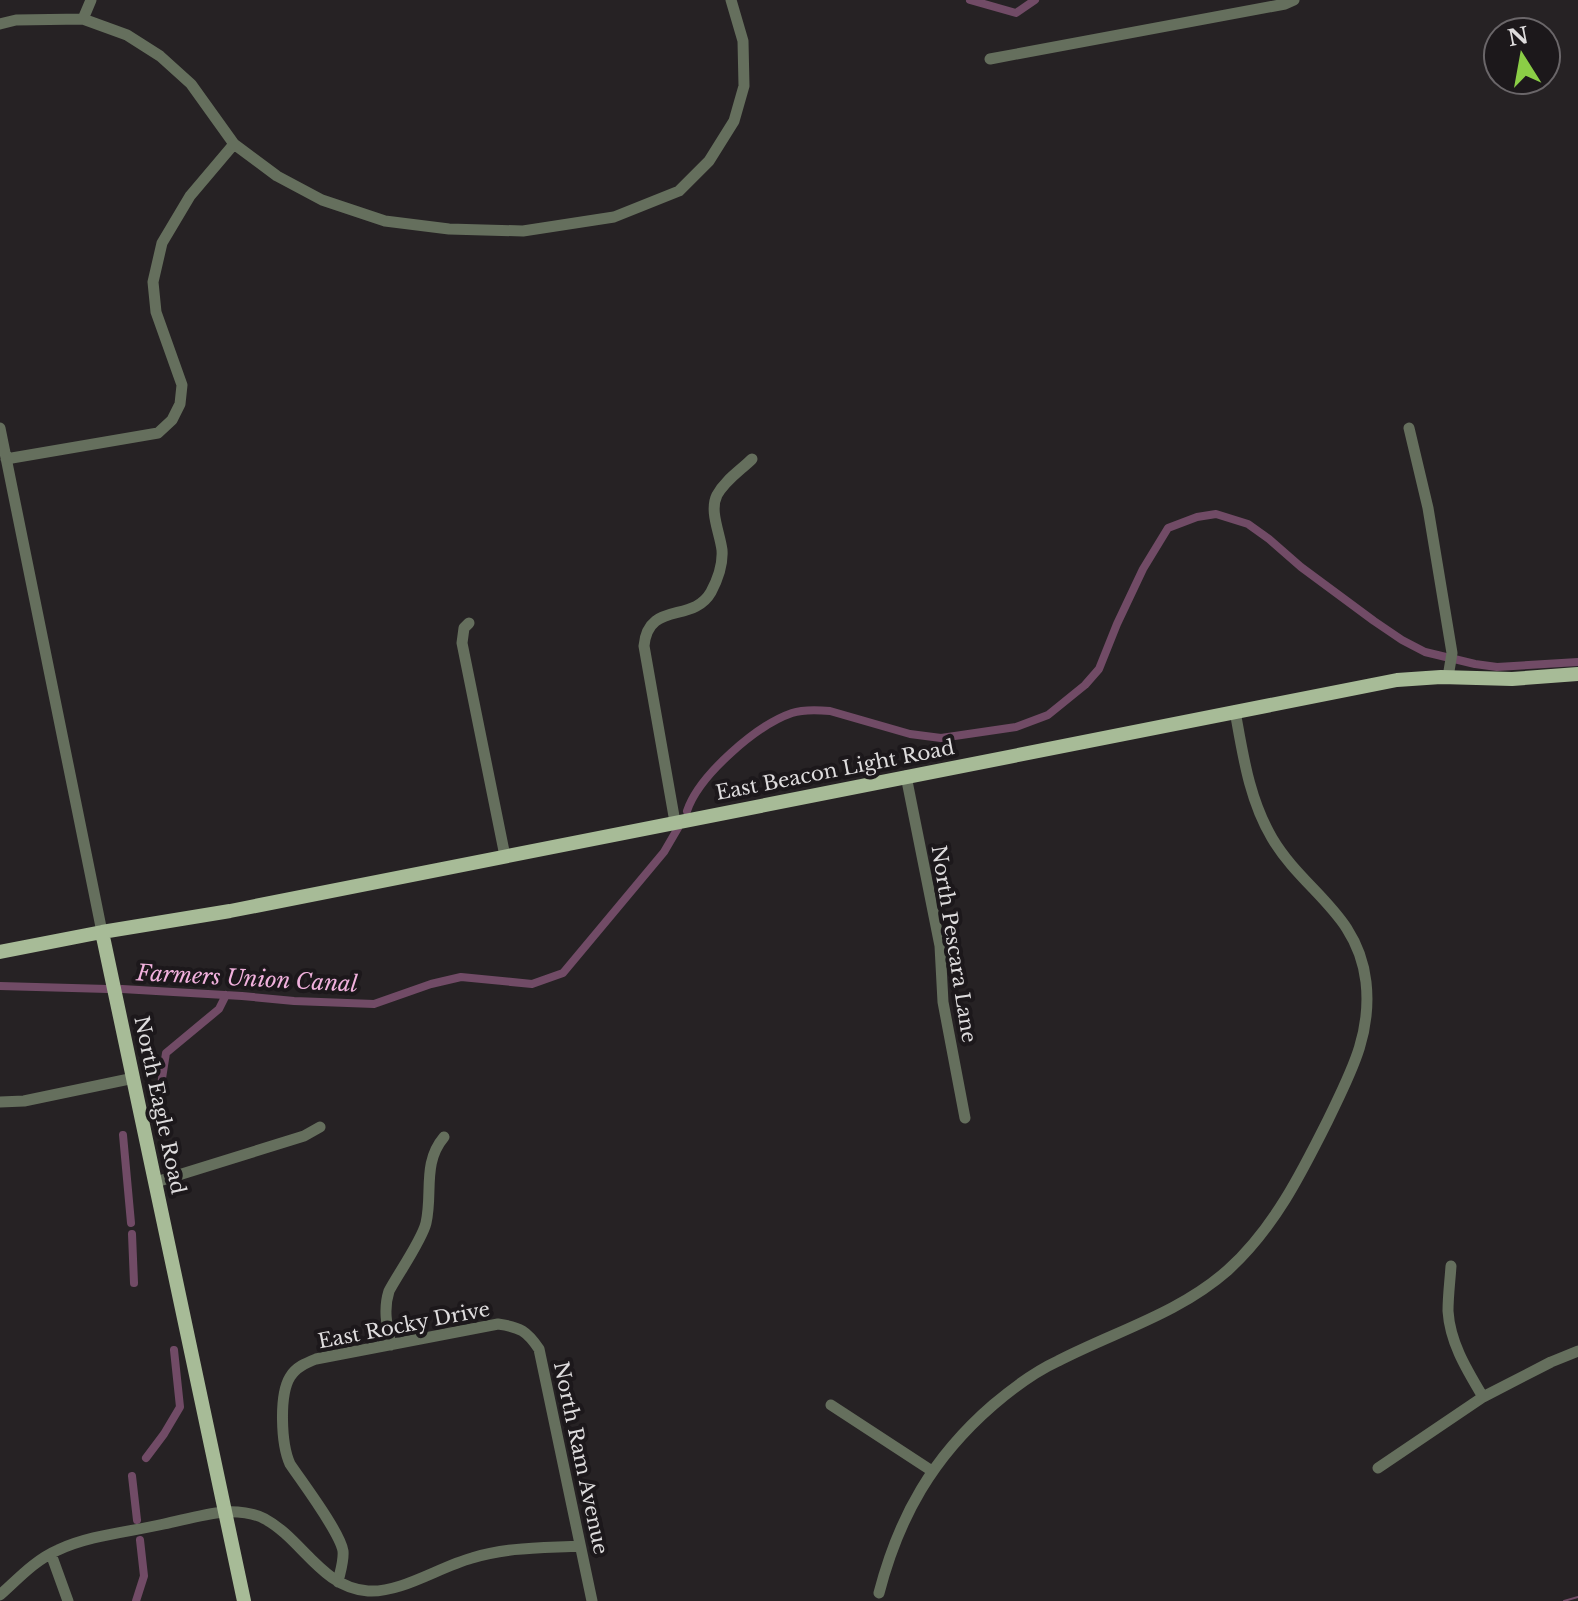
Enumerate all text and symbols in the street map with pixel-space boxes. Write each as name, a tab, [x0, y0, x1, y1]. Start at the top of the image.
north arrow	[1482, 16, 1562, 96]
text: N	[1506, 22, 1531, 52]
street label: East Beacon Light Road	[714, 735, 956, 805]
street label: North Pescara Lane	[927, 844, 981, 1044]
water label: Farmers Union Canal	[135, 959, 358, 998]
street label: North Eagle Road	[129, 1014, 191, 1196]
street label: East Rocky Drive	[316, 1297, 492, 1353]
street label: North Ram Avenue	[549, 1359, 613, 1557]

